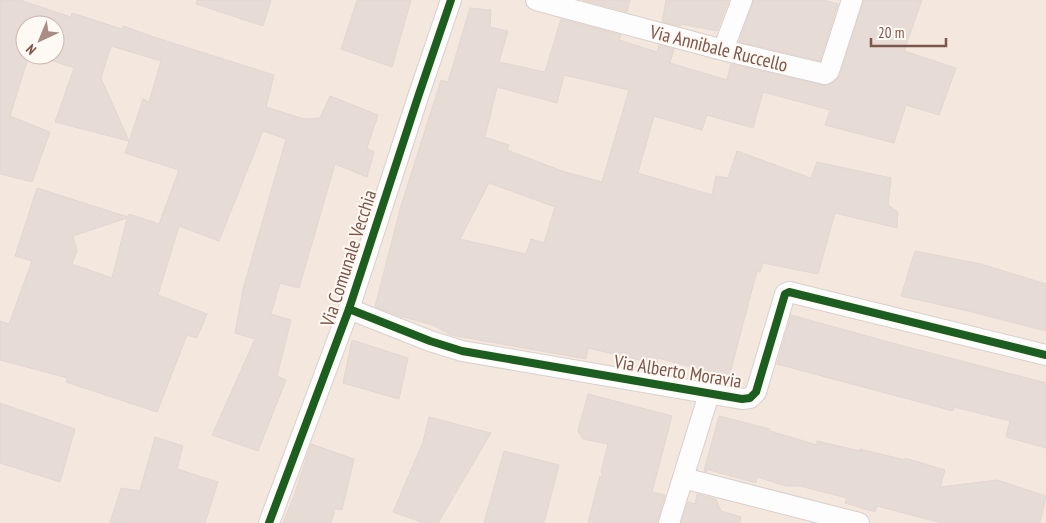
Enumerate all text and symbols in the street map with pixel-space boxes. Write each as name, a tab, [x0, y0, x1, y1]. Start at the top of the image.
north arrow	[15, 15, 65, 65]
scale bar	[871, 15, 946, 47]
street label: Via Annibale Ruccello	[647, 19, 790, 77]
text: 20 m	[878, 23, 904, 42]
text: N	[22, 40, 40, 58]
street label: Via Comunale Vecchia	[314, 187, 381, 330]
street label: Via Alberto Moravia	[612, 349, 743, 393]

